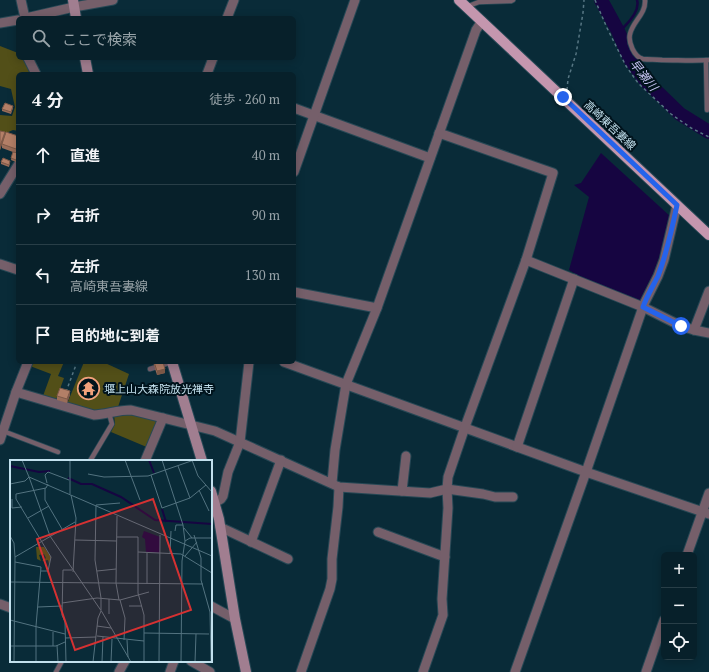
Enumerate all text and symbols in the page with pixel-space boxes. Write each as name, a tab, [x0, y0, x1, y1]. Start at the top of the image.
search box	[16, 16, 296, 60]
icon: search	[30, 27, 52, 49]
text: ここで検索	[62, 29, 137, 49]
water label: 早瀬川	[627, 56, 662, 95]
text: 4 分	[32, 88, 63, 111]
route end	[554, 88, 572, 106]
text: 徒歩 · 260 m	[209, 90, 280, 108]
street label: 高崎東吾妻線	[581, 97, 639, 153]
icon: ahead	[32, 144, 54, 166]
text: 直進	[70, 145, 100, 165]
text: 40 m	[252, 146, 280, 164]
icon: right	[32, 204, 54, 226]
text: 右折	[70, 205, 100, 225]
text: 90 m	[252, 206, 280, 224]
text: 左折	[70, 256, 100, 276]
icon: left	[32, 264, 54, 286]
text: 130 m	[245, 266, 280, 284]
text: 高崎東吾妻線	[70, 277, 148, 295]
route start	[672, 317, 690, 335]
icon: arrive	[32, 324, 54, 346]
text: 目的地に到着	[70, 325, 160, 345]
temple icon: 堰上山大森院放光禅寺	[75, 376, 101, 402]
place label: 堰上山大森院放光禅寺	[104, 382, 214, 396]
inset map	[10, 460, 212, 662]
map controls	[661, 552, 697, 660]
button: +	[661, 552, 697, 588]
button: −	[661, 588, 697, 624]
button: locate	[661, 624, 697, 660]

